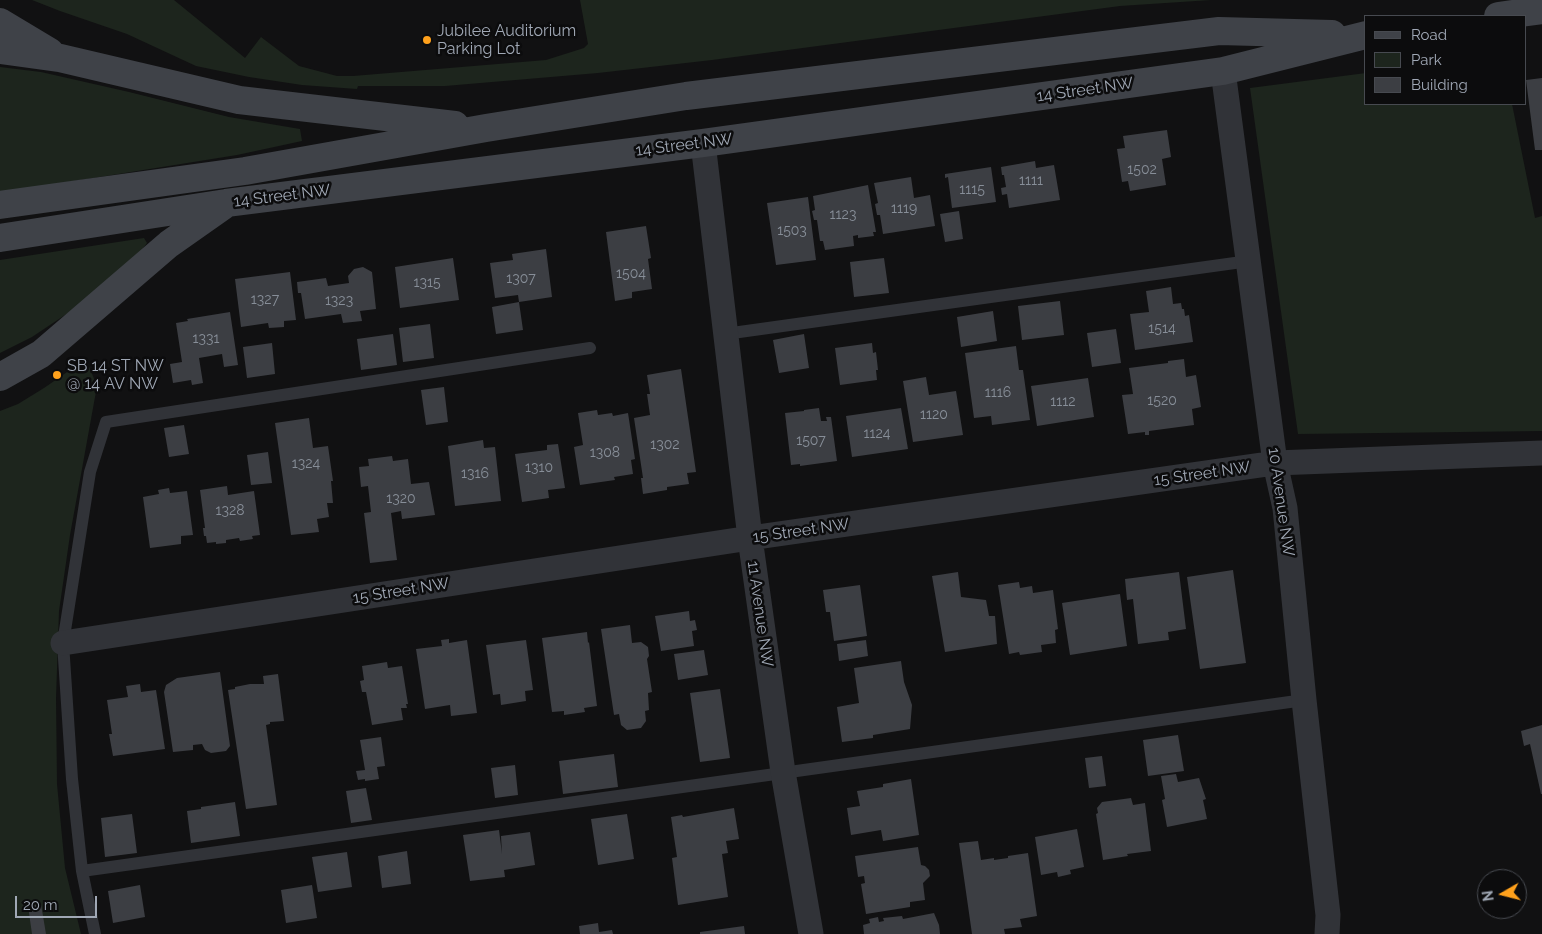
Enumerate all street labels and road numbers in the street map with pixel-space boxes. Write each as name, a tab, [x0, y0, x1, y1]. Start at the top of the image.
street label: 14 Street NW	[1036, 74, 1134, 106]
street label: 14 Street NW	[635, 130, 733, 160]
street label: 14 Street NW	[233, 181, 331, 211]
street label: 10 Avenue NW	[1264, 446, 1298, 558]
street label: 15 Street NW	[1153, 458, 1251, 490]
street label: 15 Street NW	[752, 515, 850, 547]
street label: 11 Avenue NW	[743, 560, 777, 668]
street label: 15 Street NW	[352, 574, 450, 608]

